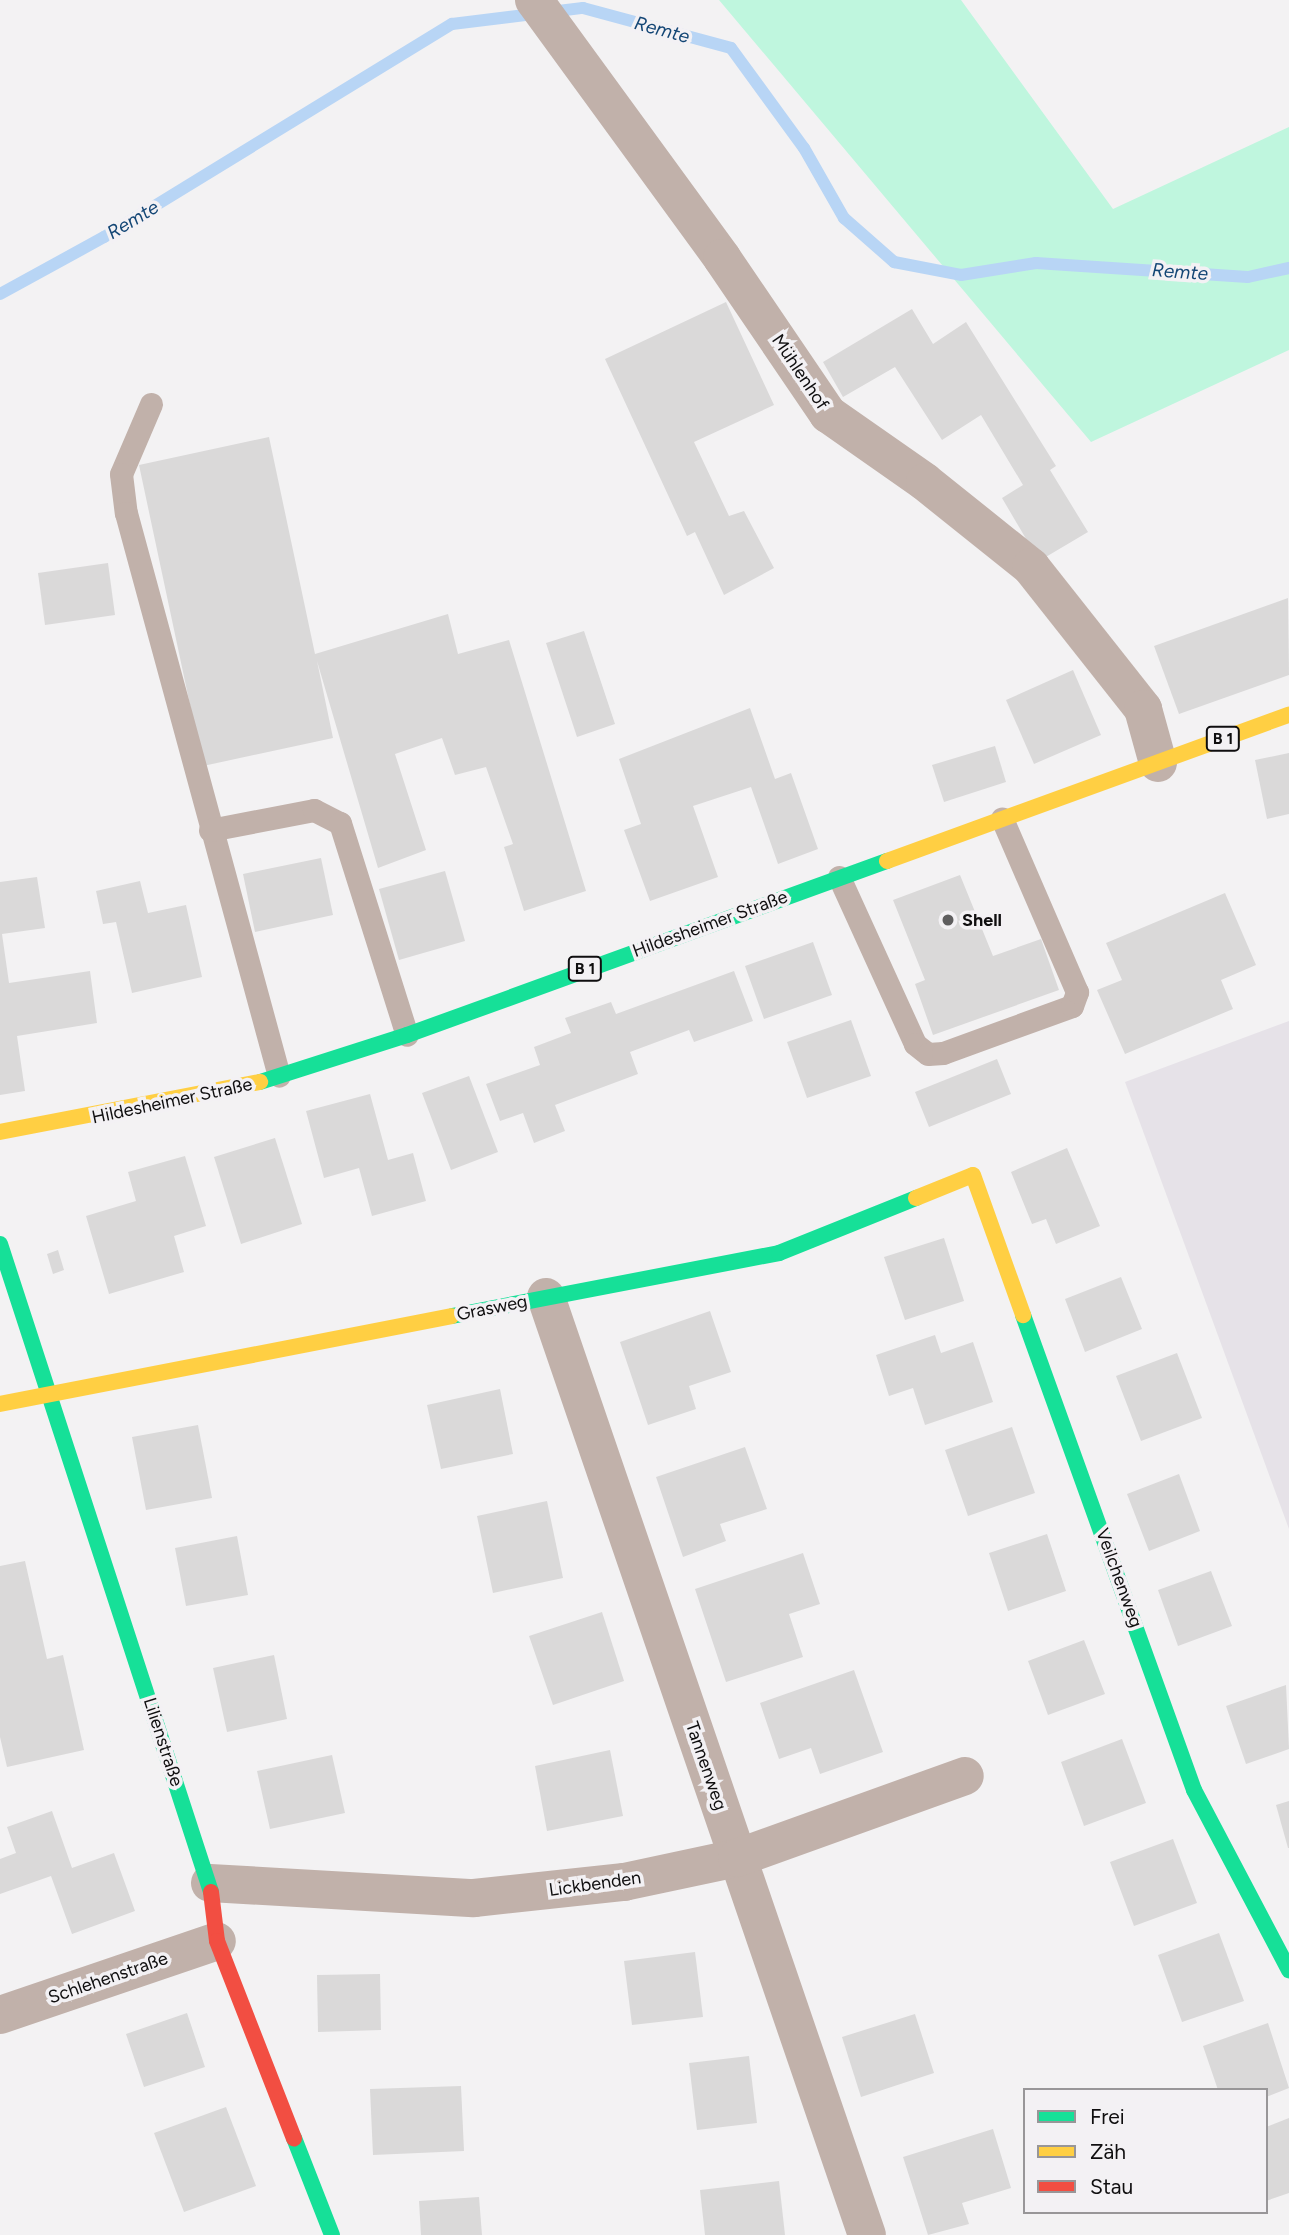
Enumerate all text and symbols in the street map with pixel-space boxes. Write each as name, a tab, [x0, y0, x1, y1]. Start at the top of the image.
water label: Remte	[632, 12, 692, 48]
water label: Remte	[103, 196, 163, 244]
water label: Remte	[1151, 259, 1209, 285]
street label: Mühlenhof	[767, 330, 833, 414]
road number: B 1	[1206, 726, 1240, 752]
street label: Hildesheimer Straße	[630, 886, 790, 962]
place label: Shell	[962, 909, 1002, 931]
marker: Shell	[940, 912, 956, 928]
road number: B 1	[568, 956, 602, 981]
street label: Hildesheimer Straße	[90, 1073, 254, 1129]
street label: Grasweg	[455, 1291, 529, 1325]
street label: Veilchenweg	[1091, 1526, 1147, 1630]
street label: Lilienstraße	[139, 1695, 187, 1789]
street label: Tannenweg	[681, 1719, 731, 1813]
street label: Lickbenden	[548, 1867, 642, 1901]
street label: Schlehenstraße	[45, 1947, 171, 2009]
legend	[1023, 2088, 1268, 2214]
text: Frei	[1090, 2104, 1125, 2129]
text: Zäh	[1090, 2139, 1126, 2164]
text: Stau	[1090, 2174, 1133, 2199]

